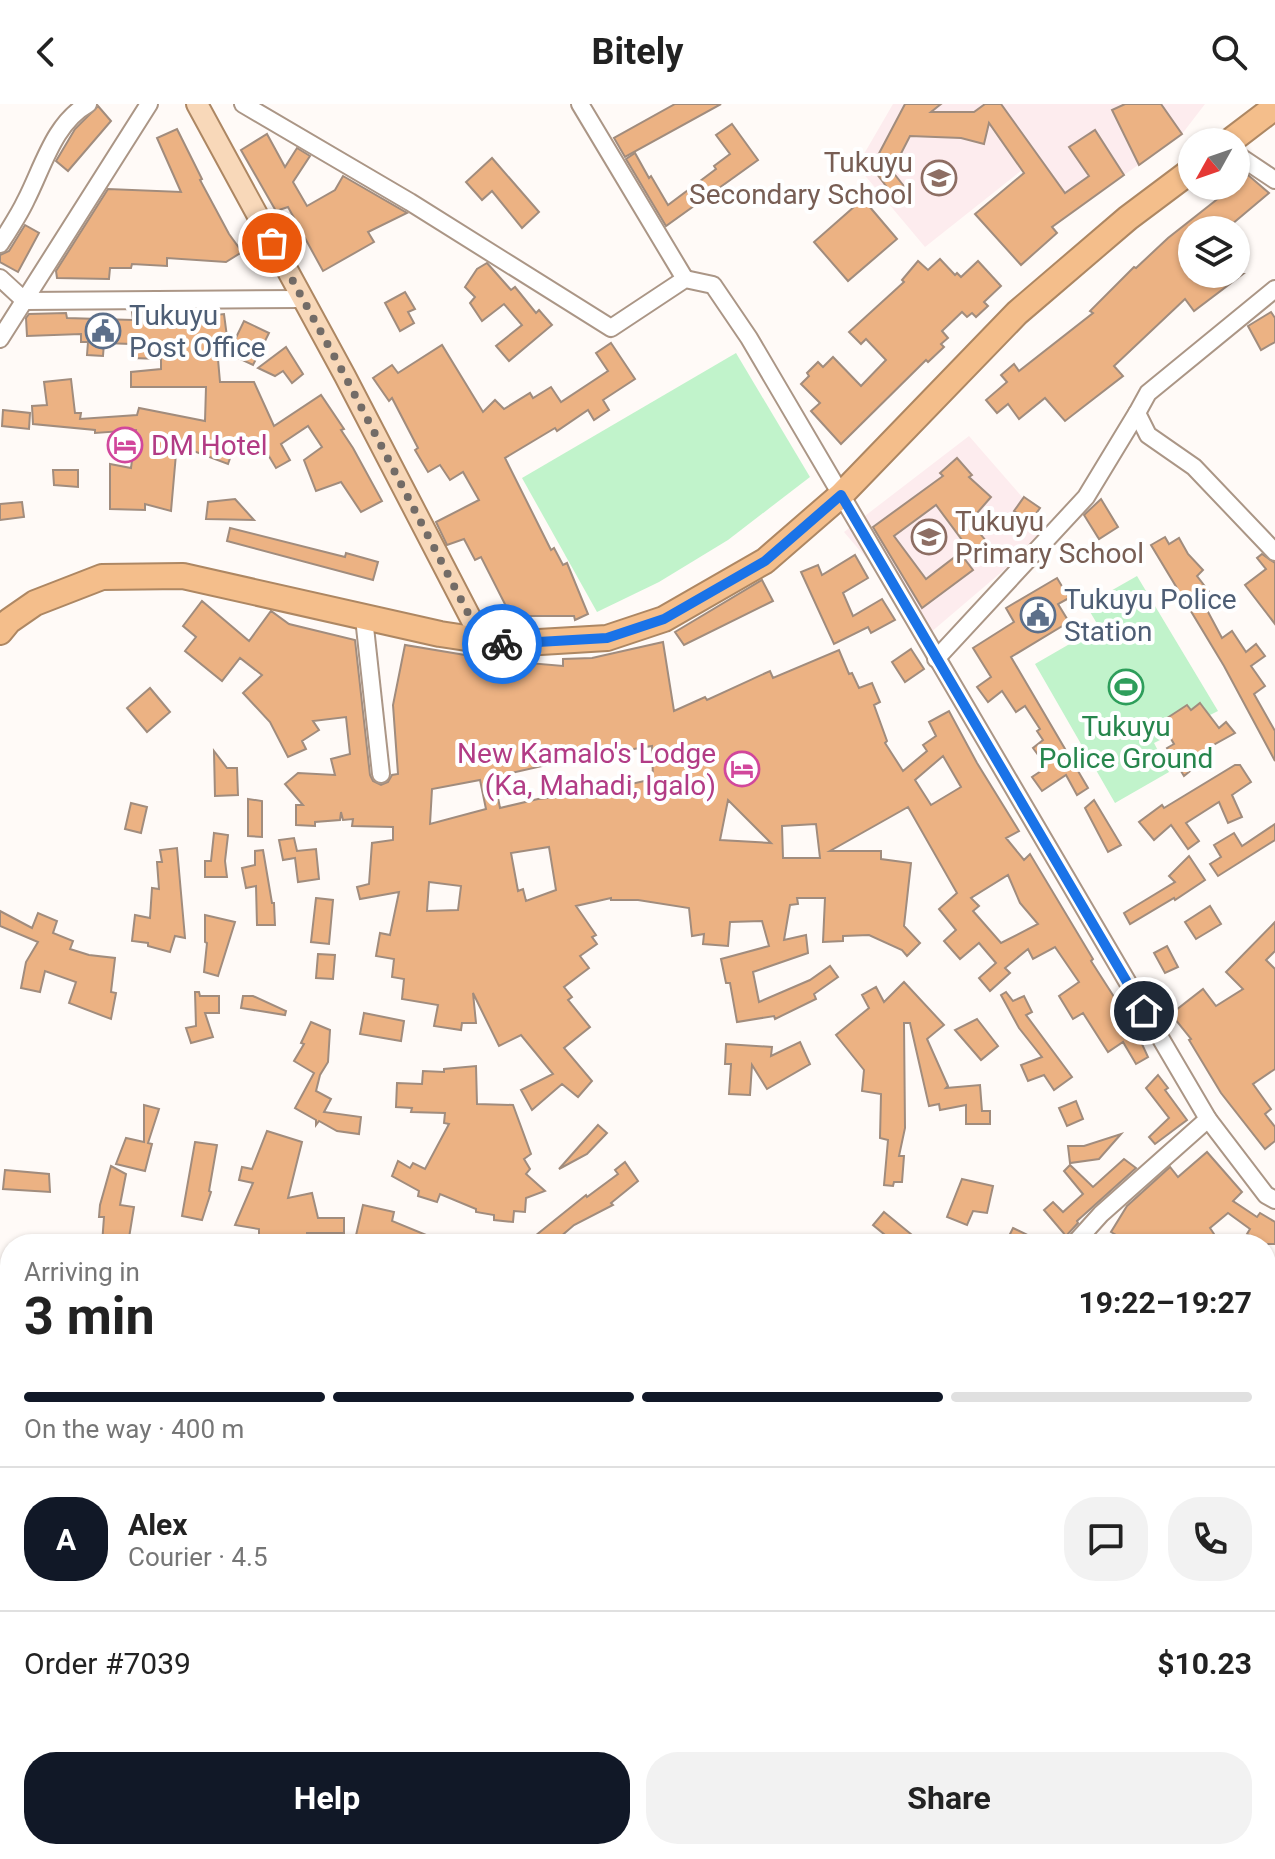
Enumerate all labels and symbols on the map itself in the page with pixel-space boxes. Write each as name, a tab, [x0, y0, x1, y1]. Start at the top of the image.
north arrow	[1178, 128, 1250, 200]
place label: Tukuyu Secondary School	[689, 146, 913, 211]
school or university icon: Tukuyu Secondary School	[920, 159, 958, 197]
pin	[238, 209, 306, 277]
place label: Tukuyu Post Office	[129, 299, 266, 364]
public building icon: Tukuyu Post Office	[84, 312, 122, 350]
hotel icon: DM Hotel	[106, 426, 144, 464]
place label: DM Hotel	[151, 429, 268, 462]
place label: Tukuyu Primary School	[955, 505, 1144, 570]
school or university icon: Tukuyu Primary School	[910, 518, 948, 556]
place label: Tukuyu Police Station	[1064, 583, 1237, 648]
public building icon: Tukuyu Police Station	[1019, 596, 1057, 634]
courier	[462, 604, 542, 684]
sports icon: Tukuyu Police Ground	[1107, 668, 1145, 706]
place label: Tukuyu Police Ground	[1039, 710, 1213, 775]
place label: New Kamalo's Lodge (Ka, Mahadi, Igalo)	[457, 737, 716, 802]
hotel icon: New Kamalo's Lodge (Ka, Mahadi, Igalo)	[723, 750, 761, 788]
pin	[1110, 977, 1178, 1045]

